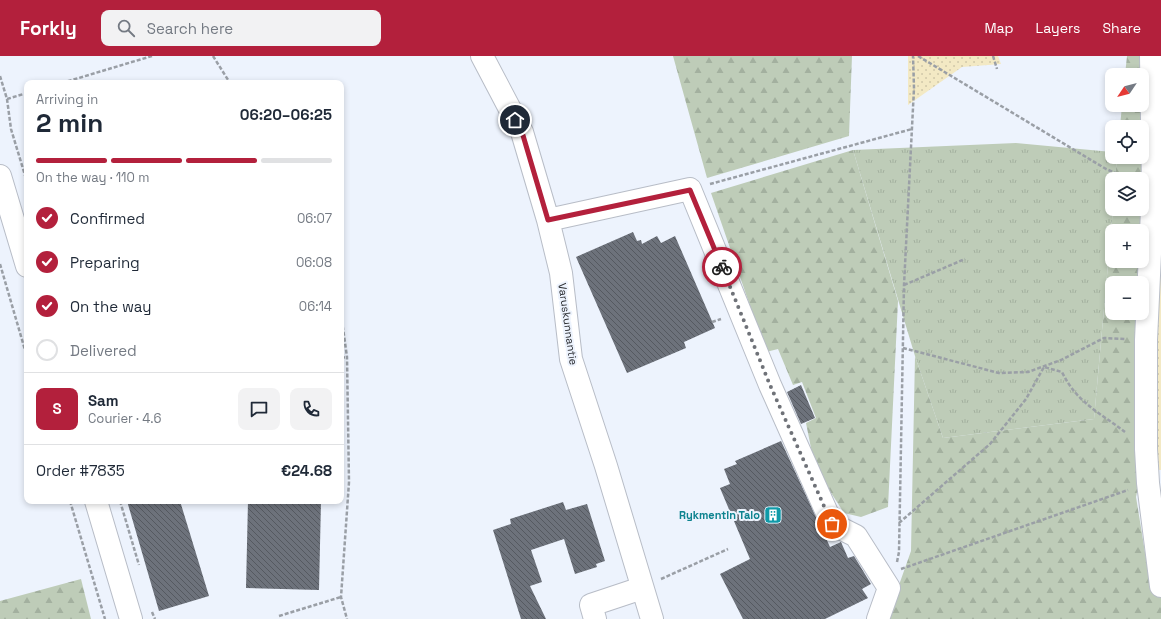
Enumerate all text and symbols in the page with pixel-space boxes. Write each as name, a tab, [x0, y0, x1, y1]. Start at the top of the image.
search box	[101, 10, 381, 46]
text: Forkly	[20, 16, 77, 41]
icon: search	[115, 17, 137, 39]
text: Search here	[147, 19, 233, 38]
text: Map	[984, 19, 1014, 37]
text: Layers	[1036, 19, 1080, 37]
text: Share	[1102, 19, 1141, 37]
north arrow	[1105, 68, 1149, 112]
map controls	[1105, 68, 1149, 320]
text: Arriving in	[36, 91, 98, 108]
pin	[498, 103, 532, 137]
text: 06:20–06:25	[240, 105, 332, 124]
text: 2 min	[36, 106, 103, 140]
icon: home	[504, 109, 526, 131]
button: locate	[1105, 120, 1149, 164]
text: On the way · 110 m	[36, 169, 149, 186]
button: layers	[1105, 172, 1149, 216]
icon: check	[36, 207, 58, 229]
text: Confirmed	[70, 209, 145, 228]
text: 06:07	[297, 210, 332, 227]
button: +	[1105, 224, 1149, 268]
courier	[702, 247, 742, 287]
icon: check	[36, 251, 58, 273]
text: Preparing	[70, 253, 140, 272]
text: 06:08	[296, 254, 332, 271]
icon: bike	[711, 256, 733, 278]
button: −	[1105, 276, 1149, 320]
street label: Varuskunnantie	[555, 282, 581, 366]
icon: check	[36, 295, 58, 317]
text: On the way	[70, 297, 151, 316]
text: 06:14	[299, 298, 332, 315]
text: Delivered	[70, 341, 137, 360]
button: chat	[238, 388, 280, 430]
button: phone	[290, 388, 332, 430]
text: Sam	[88, 391, 119, 410]
text: S	[52, 399, 62, 418]
text: Courier · 4.6	[88, 410, 161, 427]
text: Order #7835	[36, 461, 125, 480]
text: €24.68	[281, 461, 332, 480]
building icon: Rykmentin Talo	[763, 505, 783, 525]
pin	[815, 507, 849, 541]
place label: Rykmentin Talo	[679, 508, 760, 522]
icon: bag	[821, 513, 843, 535]

